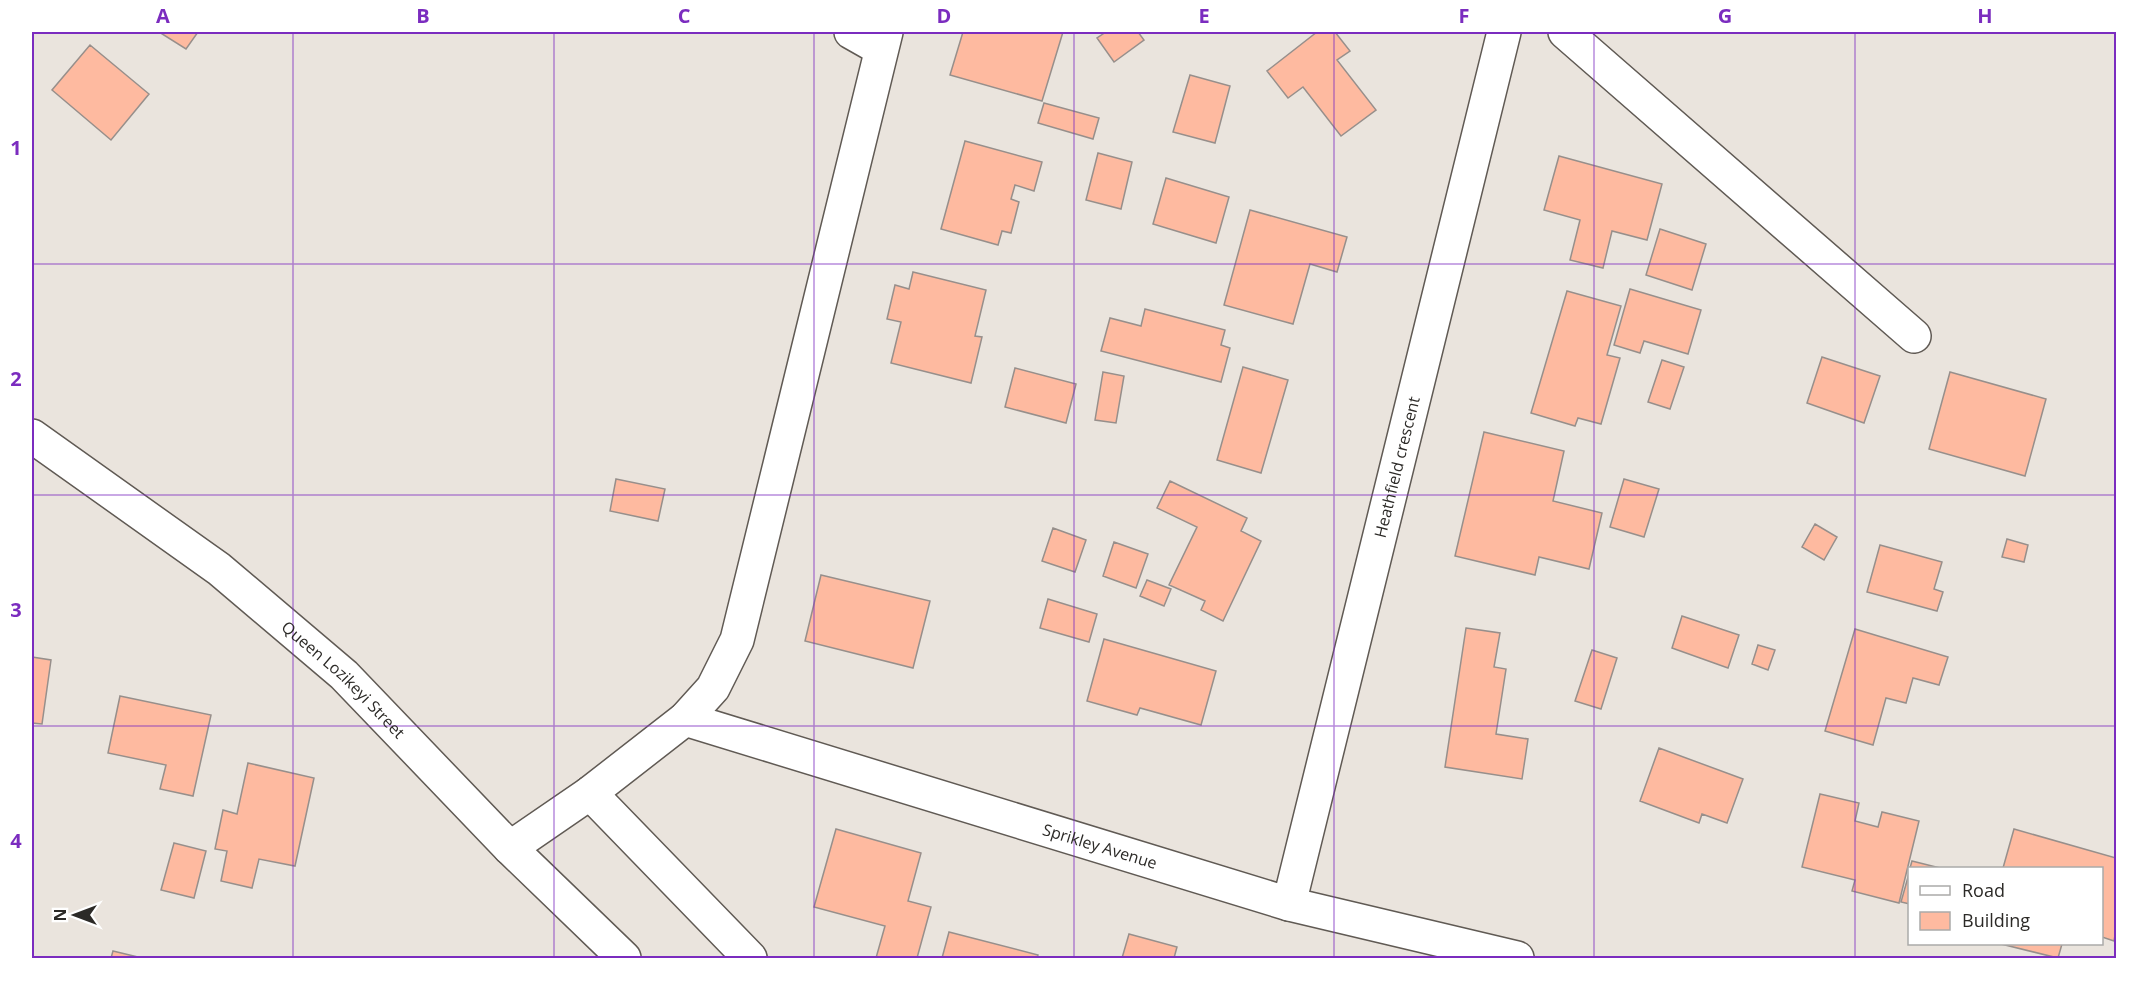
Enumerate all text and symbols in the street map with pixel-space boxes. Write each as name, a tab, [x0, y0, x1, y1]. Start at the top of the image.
text: A	[156, 2, 170, 29]
text: B	[416, 2, 430, 29]
text: C	[678, 2, 691, 29]
text: D	[937, 2, 951, 29]
text: E	[1198, 2, 1210, 29]
text: F	[1459, 2, 1469, 29]
text: G	[1718, 2, 1732, 29]
text: H	[1977, 2, 1993, 29]
text: 1	[10, 134, 22, 161]
text: 2	[10, 365, 22, 392]
street label: Heathfield crescent	[1369, 394, 1425, 540]
text: 3	[10, 596, 22, 623]
street label: Queen Lozikeyi Street	[277, 616, 410, 743]
street label: Sprikley Avenue	[1040, 818, 1160, 874]
text: 4	[10, 827, 22, 854]
legend	[1908, 867, 2103, 945]
text: Road	[1962, 878, 2005, 902]
north arrow	[45, 885, 105, 945]
text: N	[49, 908, 71, 922]
text: Building	[1962, 908, 2030, 932]

